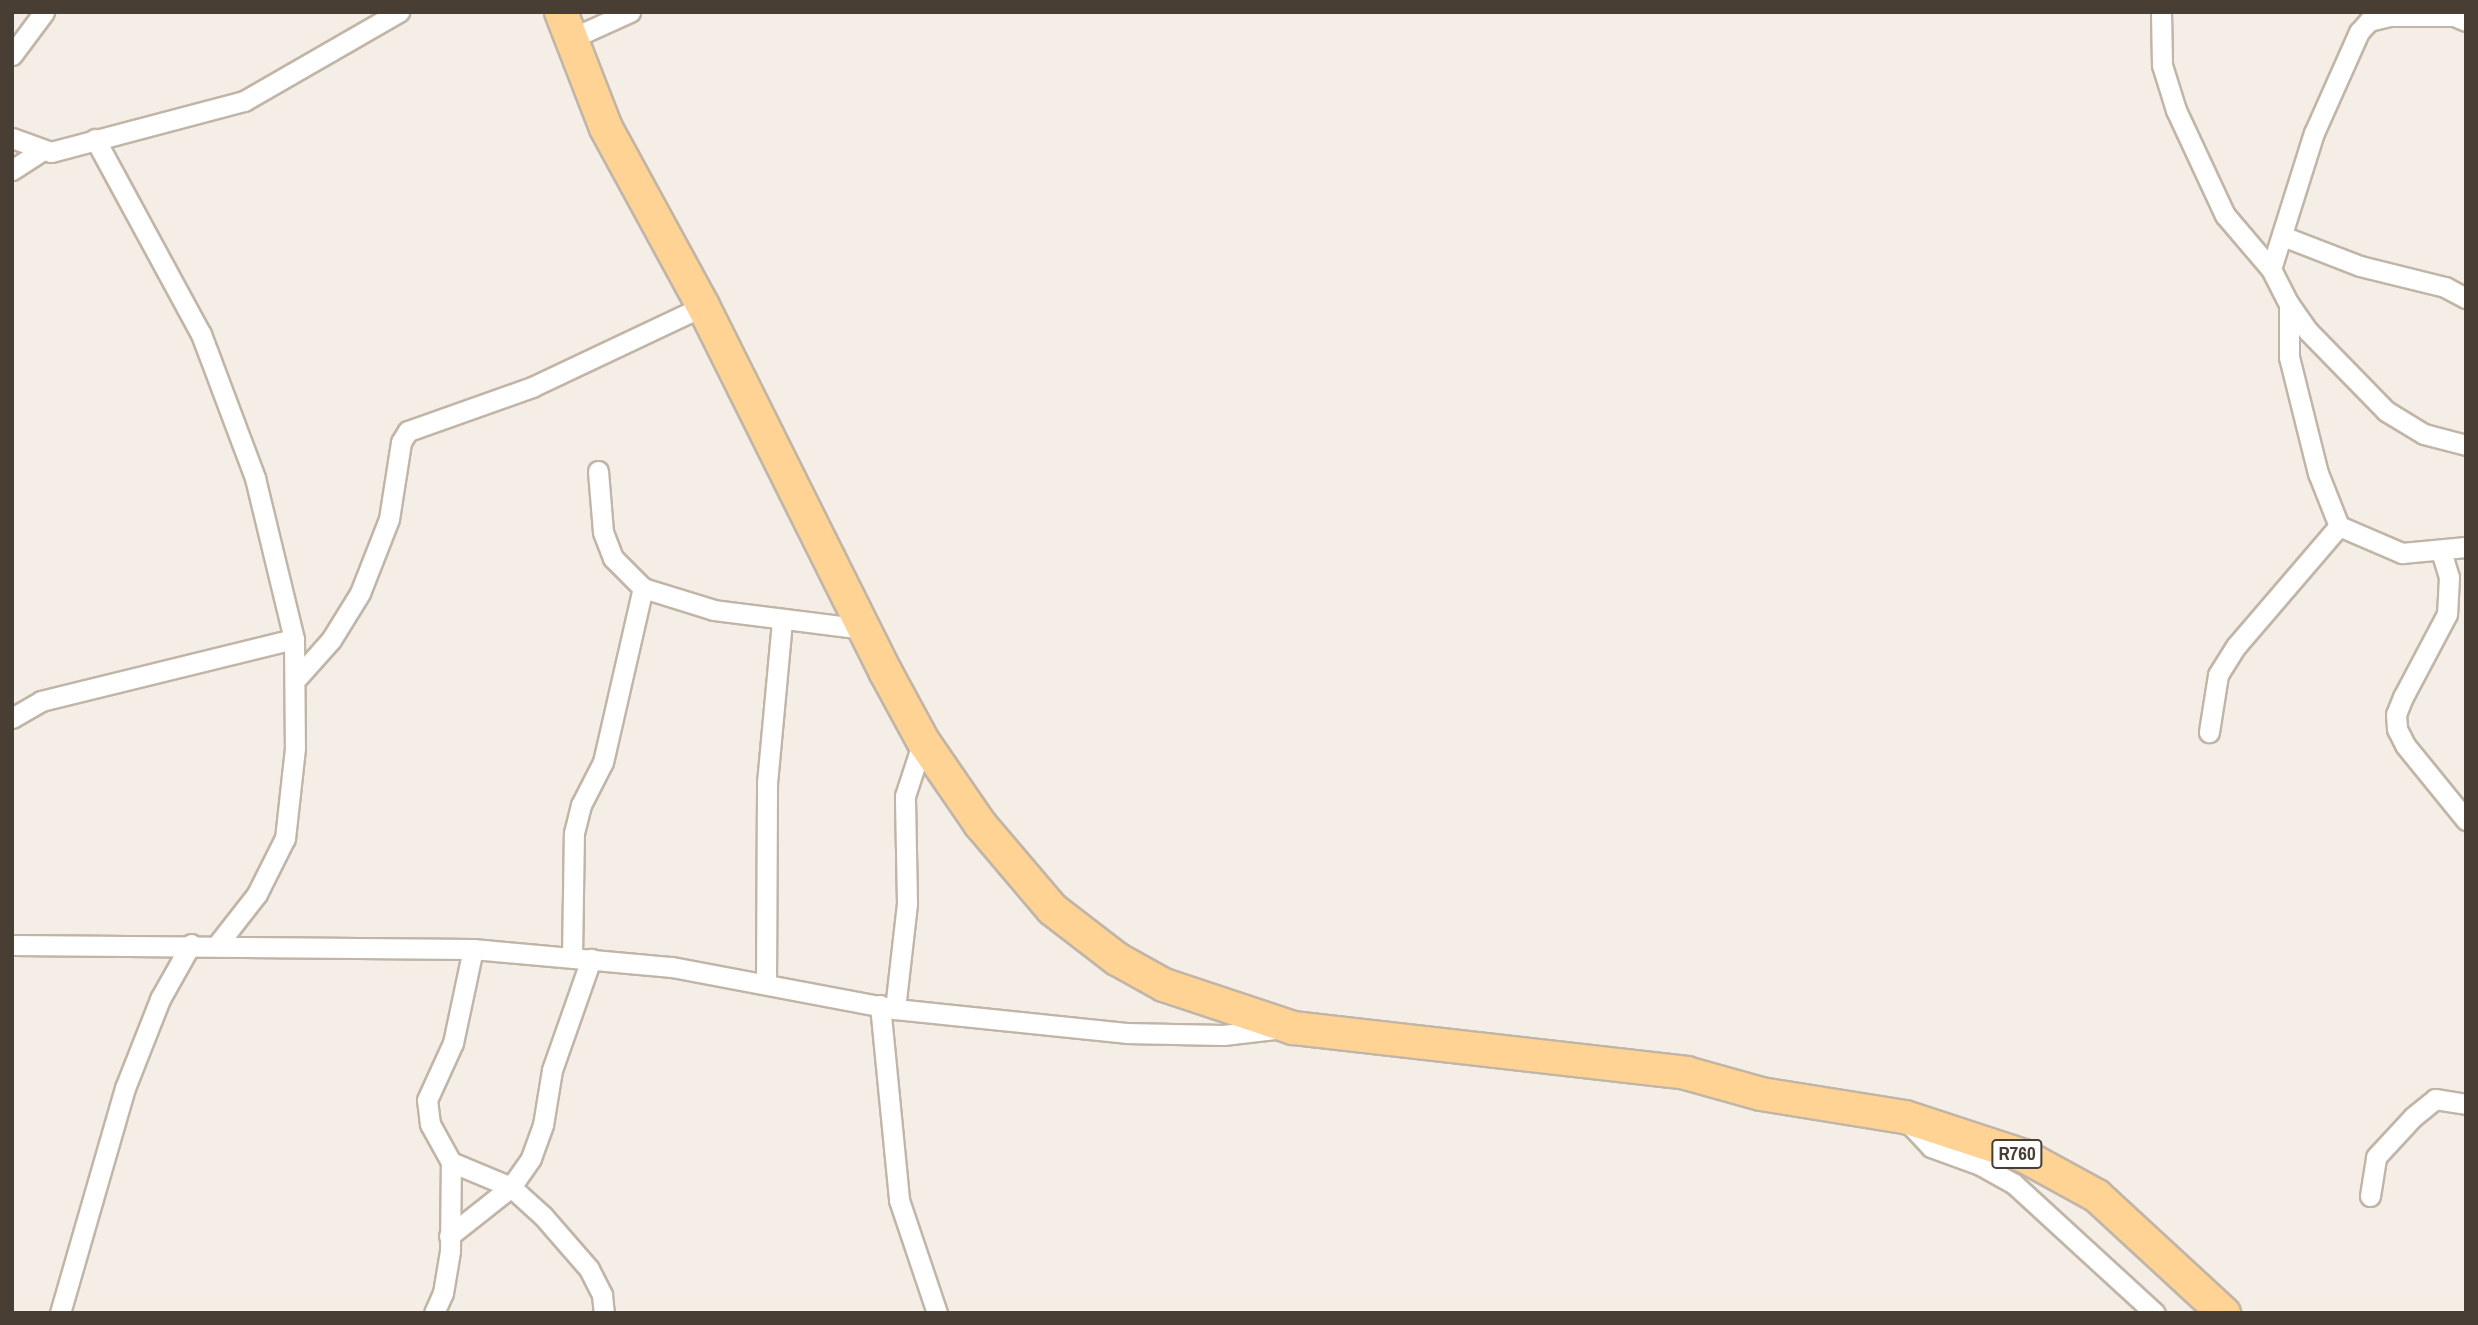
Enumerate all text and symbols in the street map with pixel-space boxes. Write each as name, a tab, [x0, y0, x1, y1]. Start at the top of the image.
road number: R760	[1991, 1138, 2043, 1170]

